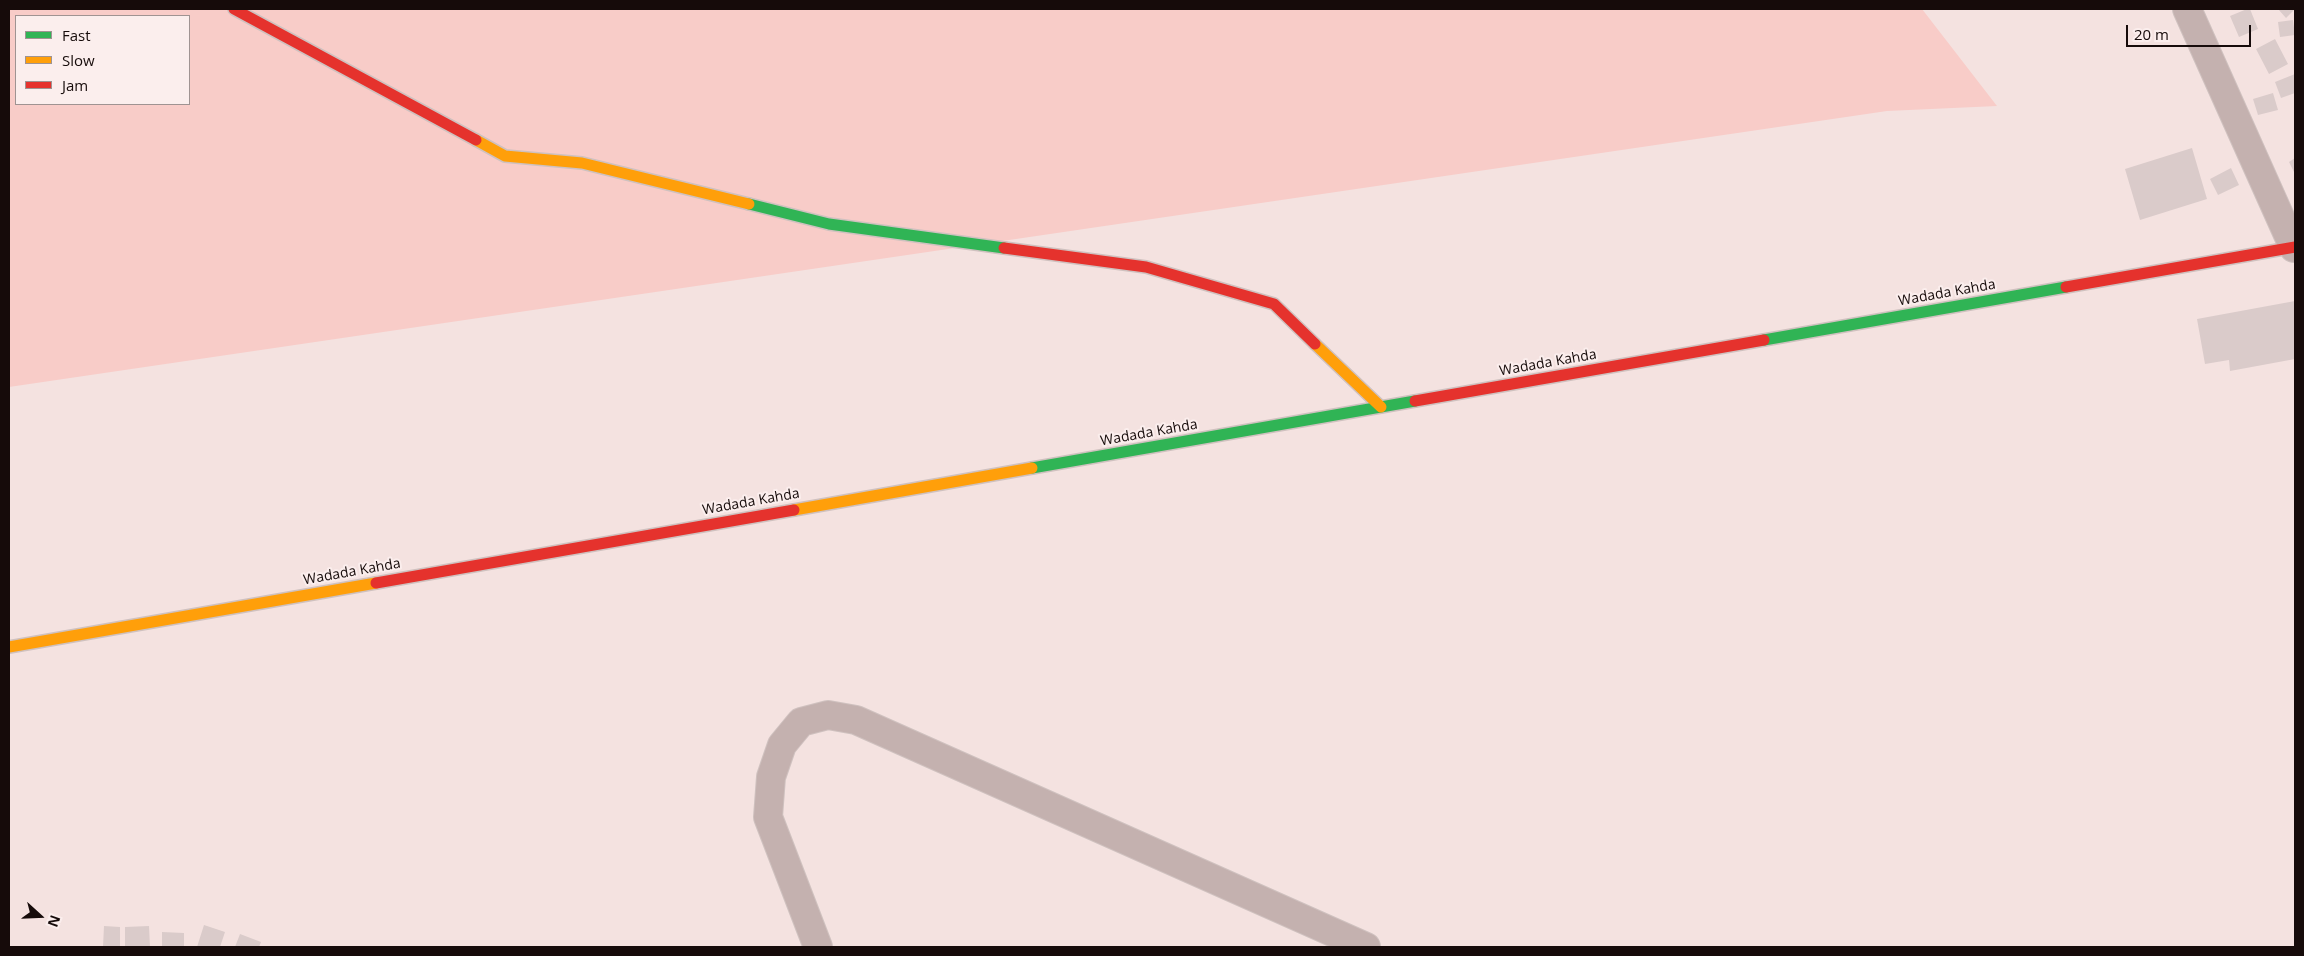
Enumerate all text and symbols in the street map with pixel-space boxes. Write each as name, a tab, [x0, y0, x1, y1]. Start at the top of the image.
legend	[15, 15, 190, 105]
scale bar	[2129, 15, 2254, 47]
text: 20 m	[2134, 24, 2169, 44]
text: Fast	[62, 25, 91, 45]
text: Slow	[62, 50, 95, 70]
text: Jam	[62, 75, 88, 95]
street label: Wadada Kahda	[1897, 276, 1997, 310]
street label: Wadada Kahda	[1498, 346, 1598, 380]
street label: Wadada Kahda	[1099, 416, 1199, 450]
street label: Wadada Kahda	[701, 485, 801, 519]
street label: Wadada Kahda	[302, 555, 402, 589]
north arrow	[15, 891, 65, 941]
text: N	[44, 913, 65, 930]

